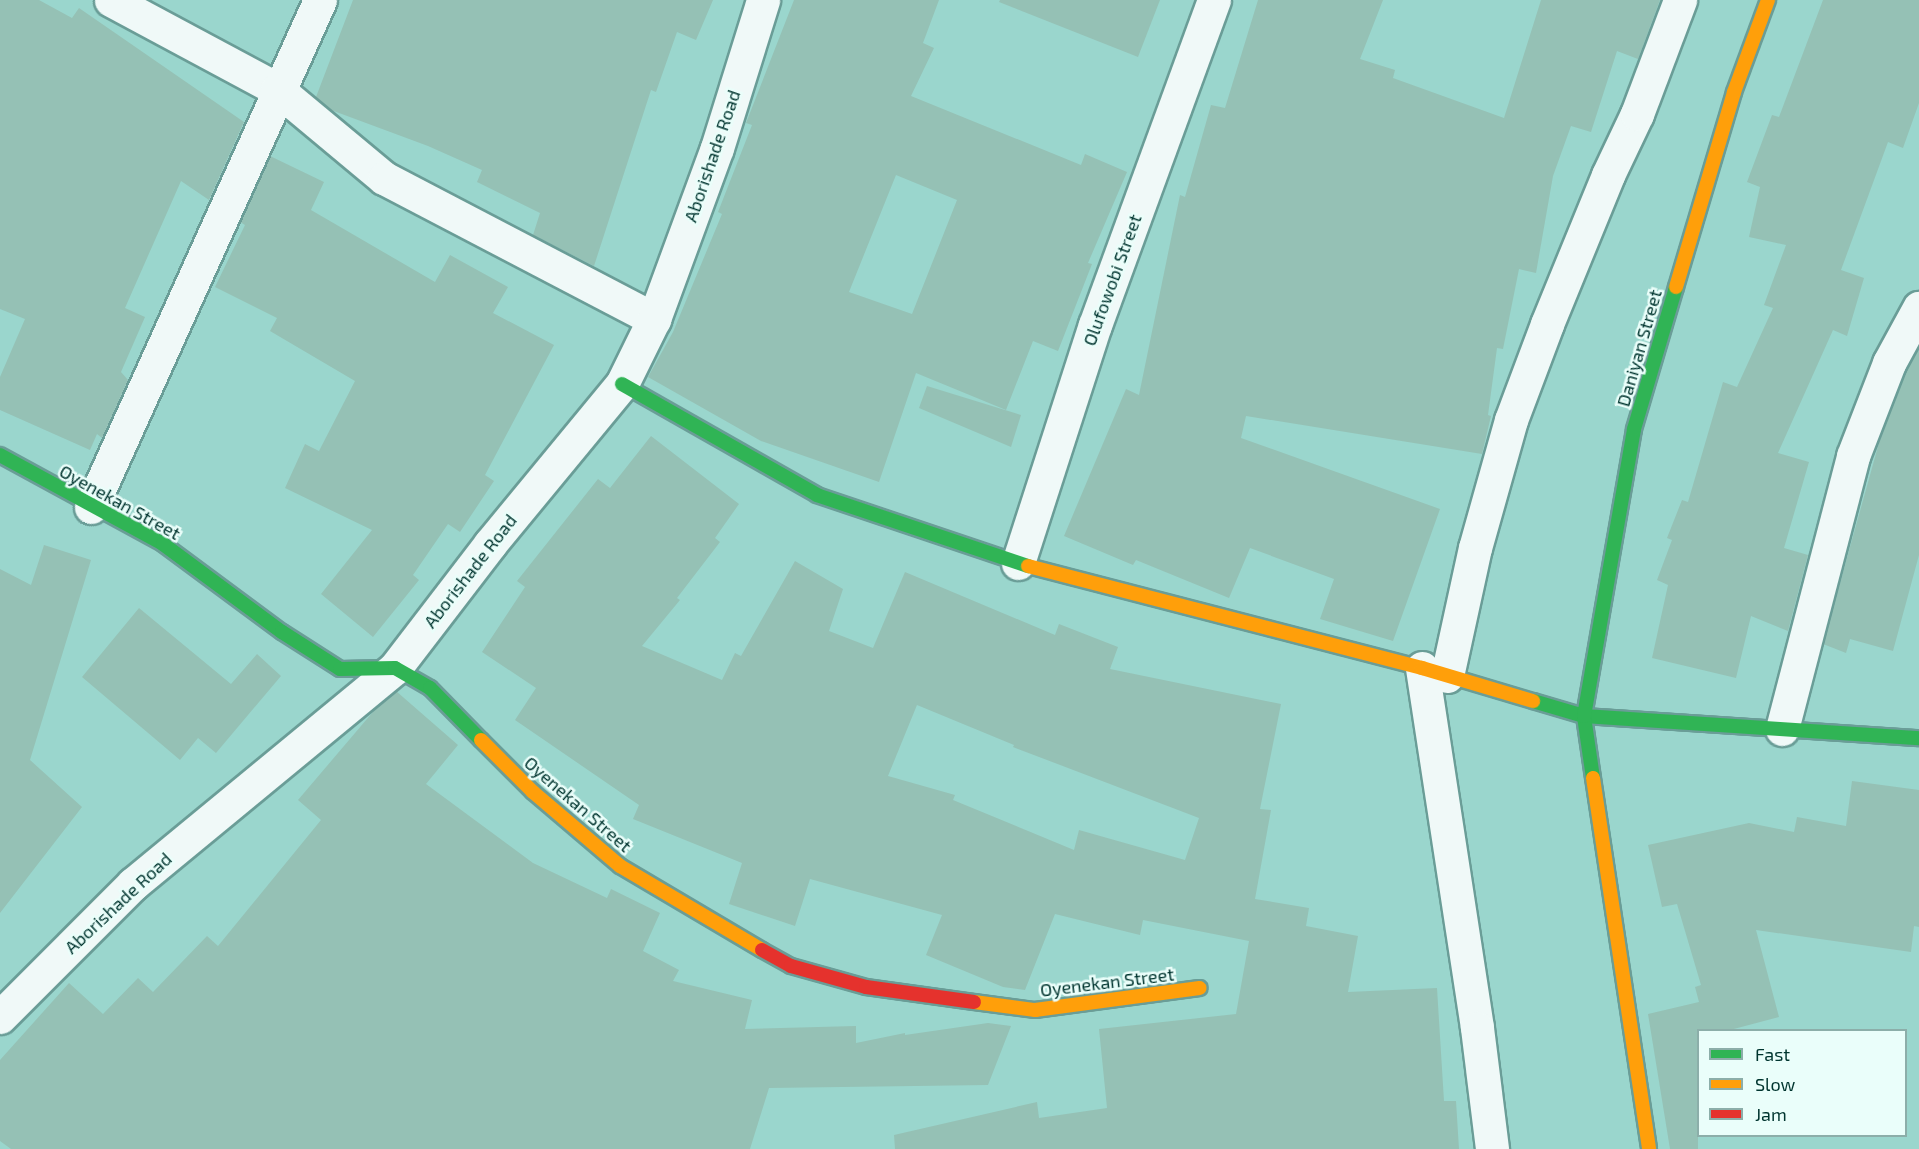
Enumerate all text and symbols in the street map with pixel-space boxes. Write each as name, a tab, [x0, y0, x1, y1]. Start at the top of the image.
street label: Aborishade Road	[679, 87, 745, 225]
street label: Olufowobi Street	[1078, 211, 1146, 349]
street label: Daniyan Street	[1612, 287, 1666, 409]
street label: Oyenekan Street	[56, 460, 184, 544]
street label: Aborishade Road	[419, 510, 521, 632]
street label: Oyenekan Street	[520, 752, 636, 856]
street label: Aborishade Road	[60, 848, 176, 958]
street label: Oyenekan Street	[1039, 963, 1175, 1001]
legend	[1697, 1029, 1907, 1137]
text: Fast	[1755, 1043, 1790, 1065]
text: Slow	[1755, 1073, 1795, 1095]
text: Jam	[1755, 1103, 1787, 1125]

